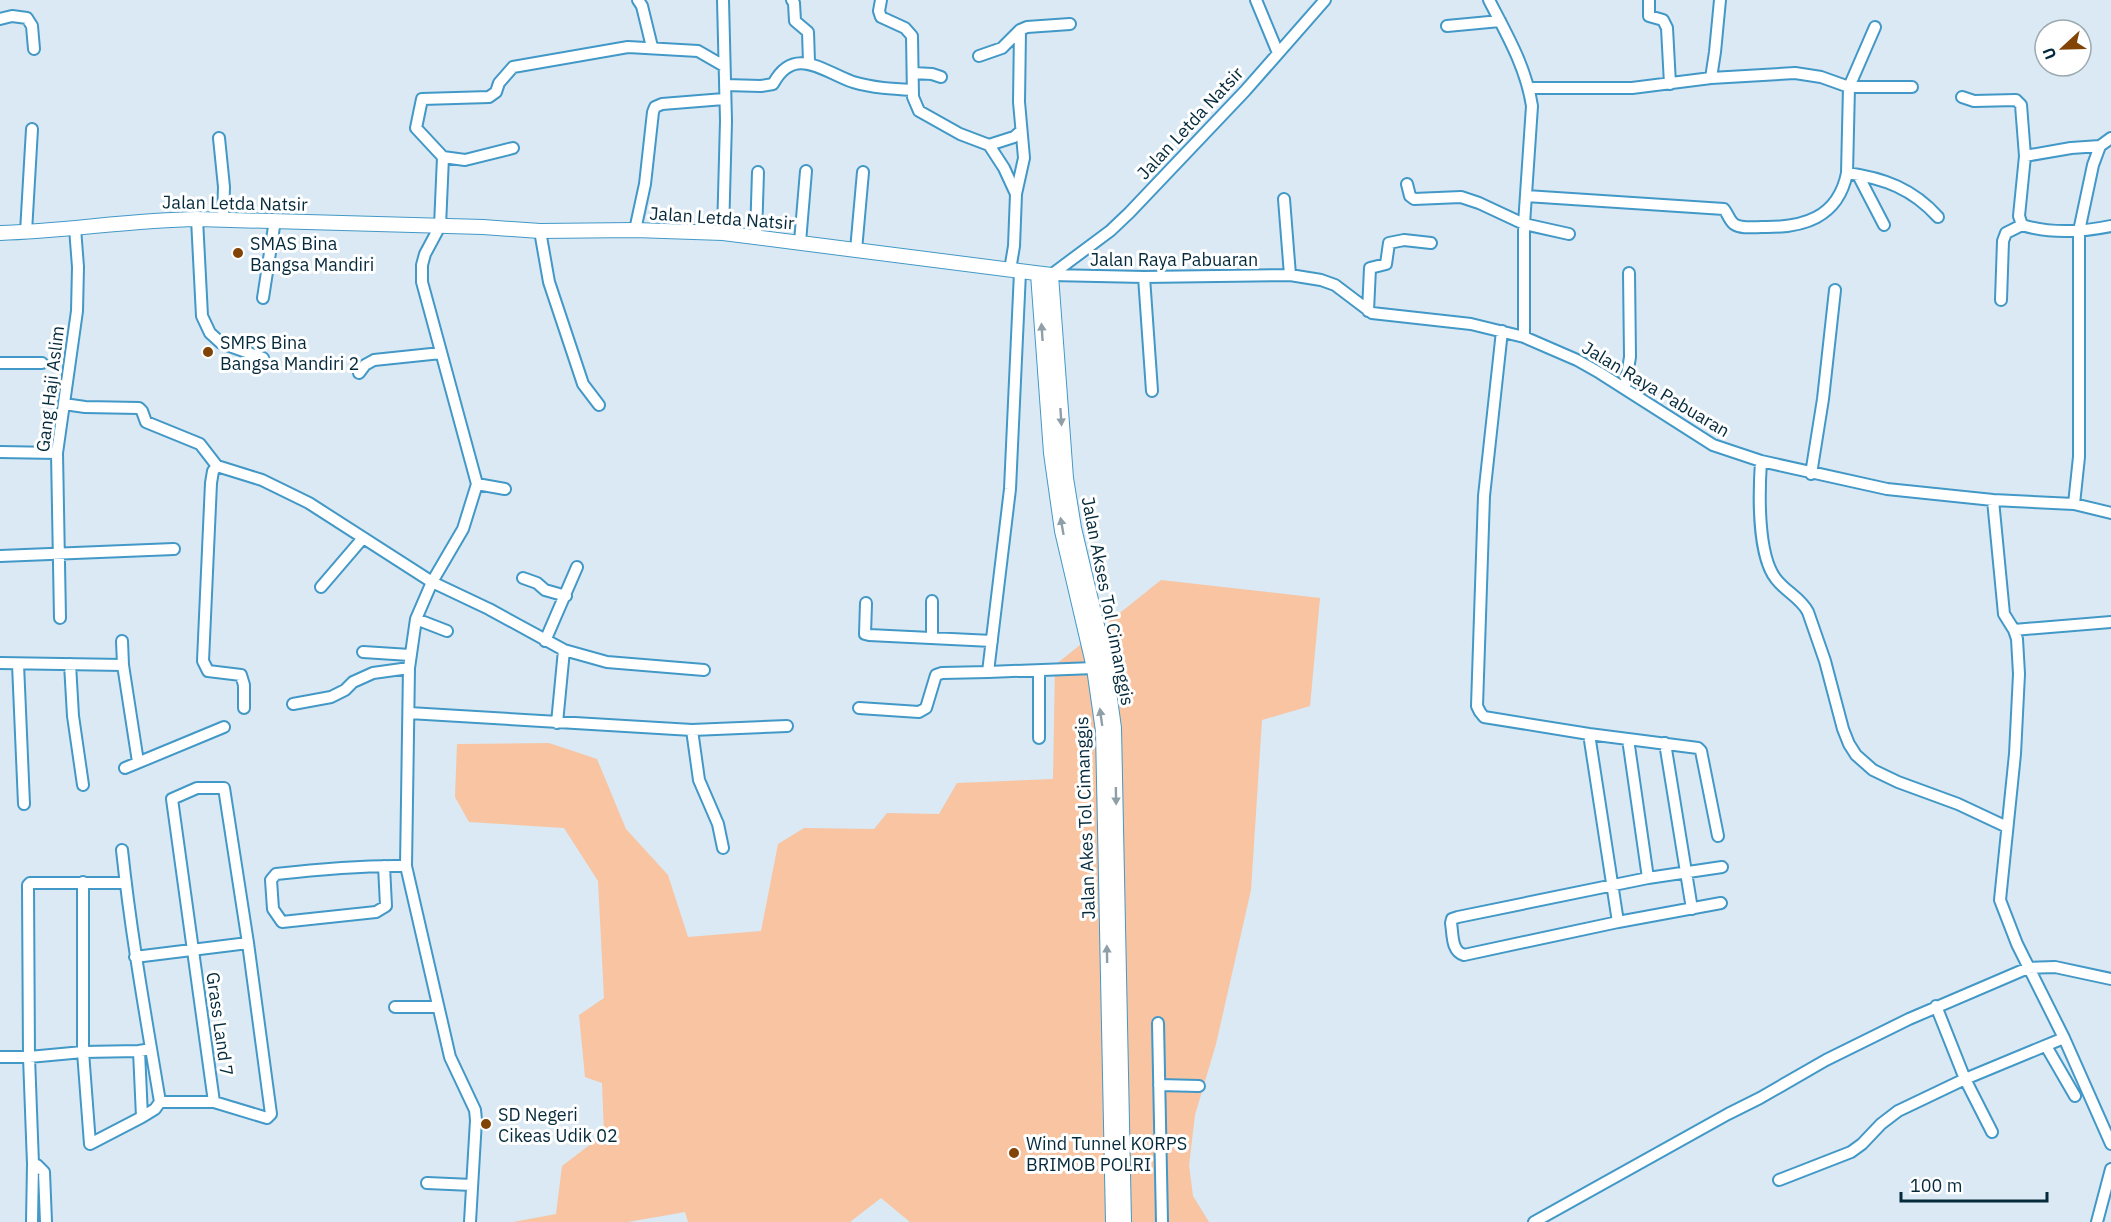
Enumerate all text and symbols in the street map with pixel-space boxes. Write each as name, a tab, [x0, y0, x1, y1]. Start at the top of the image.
north arrow	[2033, 18, 2093, 78]
text: U	[2038, 45, 2060, 63]
street label: Jalan Letda Natsir	[1132, 62, 1248, 184]
street label: Jalan Letda Natsir	[162, 190, 308, 216]
street label: Jalan Letda Natsir	[649, 201, 796, 235]
place label: SMAS Bina Bangsa Mandiri	[250, 232, 374, 276]
marker: SMAS Bina Bangsa Mandiri	[231, 246, 245, 260]
street label: Jalan Raya Pabuaran	[1090, 248, 1258, 271]
one-way arrow	[1038, 323, 1047, 342]
street label: Gang Haji Aslim	[31, 325, 69, 453]
place label: SMPS Bina Bangsa Mandiri 2	[220, 331, 359, 375]
street label: Jalan Raya Pabuaran	[1578, 336, 1734, 442]
marker: SMPS Bina Bangsa Mandiri 2	[201, 345, 215, 359]
one-way arrow	[1057, 408, 1066, 427]
street label: Jalan Akses Tol Cimanggis	[1076, 495, 1140, 707]
one-way arrow	[1057, 516, 1066, 535]
one-way arrow	[1097, 707, 1106, 726]
street label: Jalan Akes Tol Cimanggis	[1070, 716, 1100, 920]
one-way arrow	[1111, 786, 1121, 805]
one-way arrow	[1102, 944, 1112, 963]
street label: Grass Land 7	[201, 971, 239, 1077]
place label: SD Negeri Cikeas Udik 02	[498, 1103, 618, 1147]
marker: SD Negeri Cikeas Udik 02	[479, 1117, 493, 1131]
place label: Wind Tunnel KORPS BRIMOB POLRI	[1026, 1132, 1187, 1176]
marker: Wind Tunnel KORPS BRIMOB POLRI	[1007, 1146, 1021, 1160]
scale bar	[1901, 1165, 2046, 1203]
text: 100 m	[1910, 1174, 1962, 1197]

